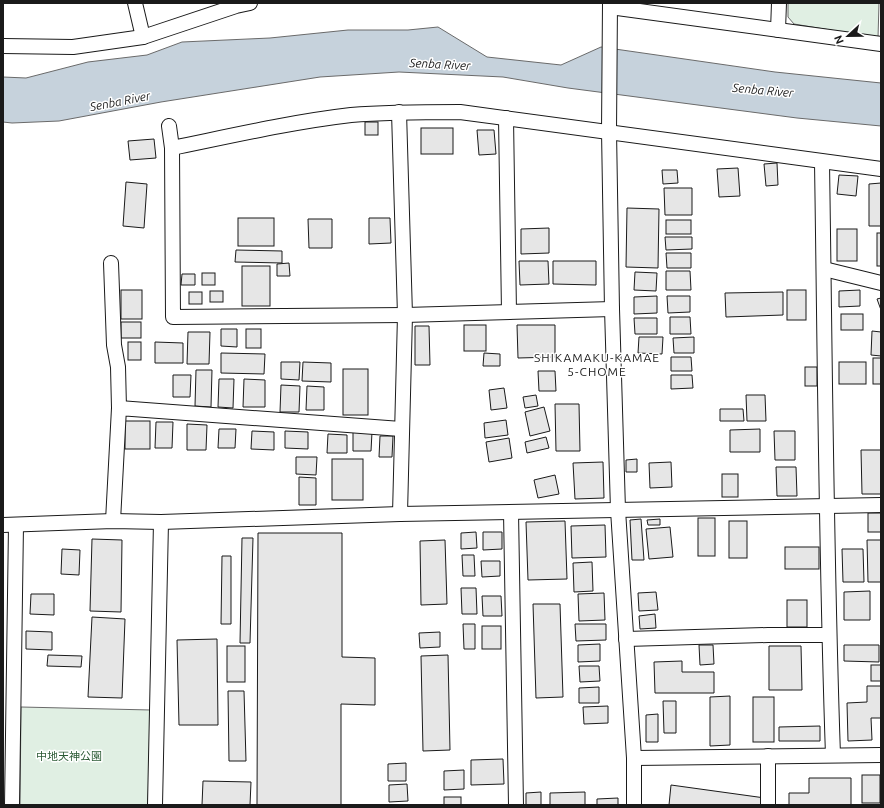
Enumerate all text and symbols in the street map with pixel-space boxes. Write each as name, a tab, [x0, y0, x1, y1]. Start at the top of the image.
north arrow	[828, 16, 868, 56]
text: N	[832, 34, 846, 46]
water label: Senba River	[408, 56, 471, 72]
water label: Senba River	[731, 81, 795, 99]
water label: Senba River	[88, 89, 152, 113]
district label: SHIKAMAKU-KAMAE 5-CHOME	[534, 351, 660, 378]
park label: 中地天神公園	[36, 750, 102, 762]

